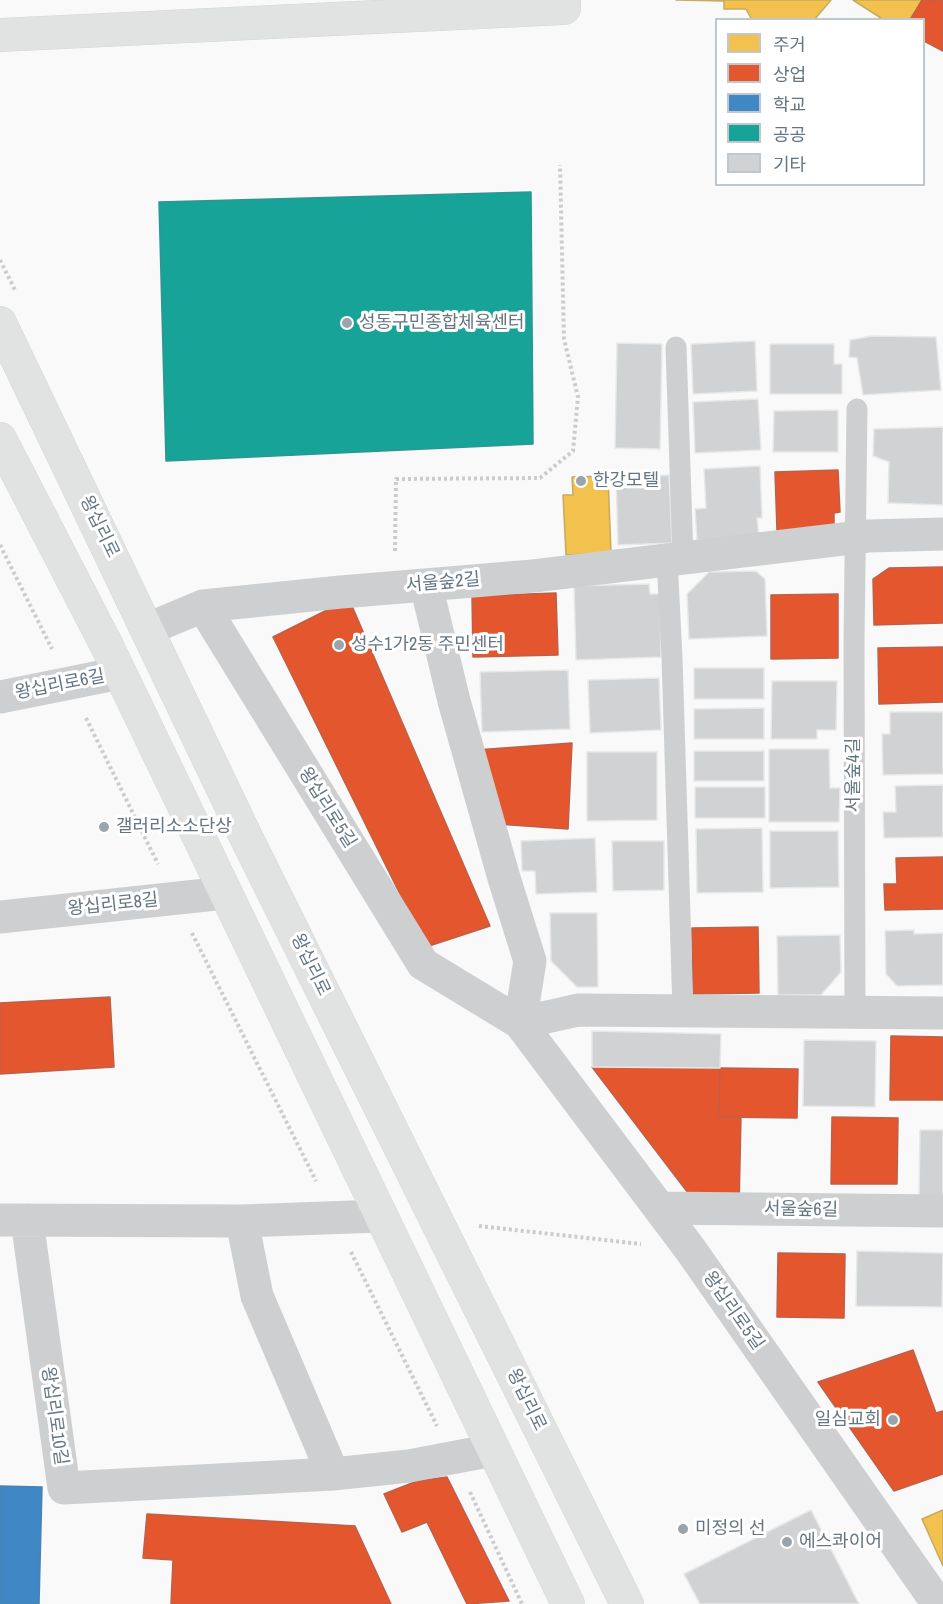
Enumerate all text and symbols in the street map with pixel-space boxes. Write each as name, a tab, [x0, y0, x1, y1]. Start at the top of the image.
legend	[715, 18, 925, 186]
text: 주거	[773, 32, 806, 57]
text: 상업	[773, 62, 806, 87]
text: 학교	[773, 92, 806, 117]
text: 공공	[773, 122, 806, 147]
text: 기타	[773, 152, 806, 177]
place label: 성동구민종합체육센터	[359, 312, 525, 334]
marker: 성동구민종합체육센터	[340, 316, 354, 330]
place label: 한강모텔	[593, 470, 659, 492]
marker: 한강모텔	[574, 474, 588, 488]
street label: 왕십리로	[75, 492, 123, 562]
street label: 서울숲2길	[405, 569, 481, 597]
place label: 성수1가2동 주민센터	[351, 634, 504, 656]
marker: 성수1가2동 주민센터	[332, 638, 346, 652]
street label: 왕십리로6길	[13, 666, 107, 704]
street label: 서울숲4길	[843, 738, 865, 812]
street label: 왕십리로5길	[294, 764, 360, 852]
place label: 갤러리소소단상	[116, 816, 232, 838]
marker: 갤러리소소단상	[97, 820, 111, 834]
street label: 왕십리로8길	[67, 890, 159, 920]
street label: 왕십리로	[286, 930, 334, 1000]
street label: 서울숲6길	[764, 1199, 838, 1221]
street label: 왕십리로5길	[698, 1268, 768, 1354]
street label: 왕십리로10길	[36, 1365, 72, 1467]
street label: 왕십리로	[502, 1365, 550, 1435]
place label: 일심교회	[815, 1409, 881, 1431]
marker: 일심교회	[886, 1413, 900, 1427]
place label: 미정의 선	[695, 1518, 765, 1540]
marker: 미정의 선	[676, 1522, 690, 1536]
place label: 에스콰이어	[799, 1531, 882, 1553]
marker: 에스콰이어	[780, 1535, 794, 1549]

